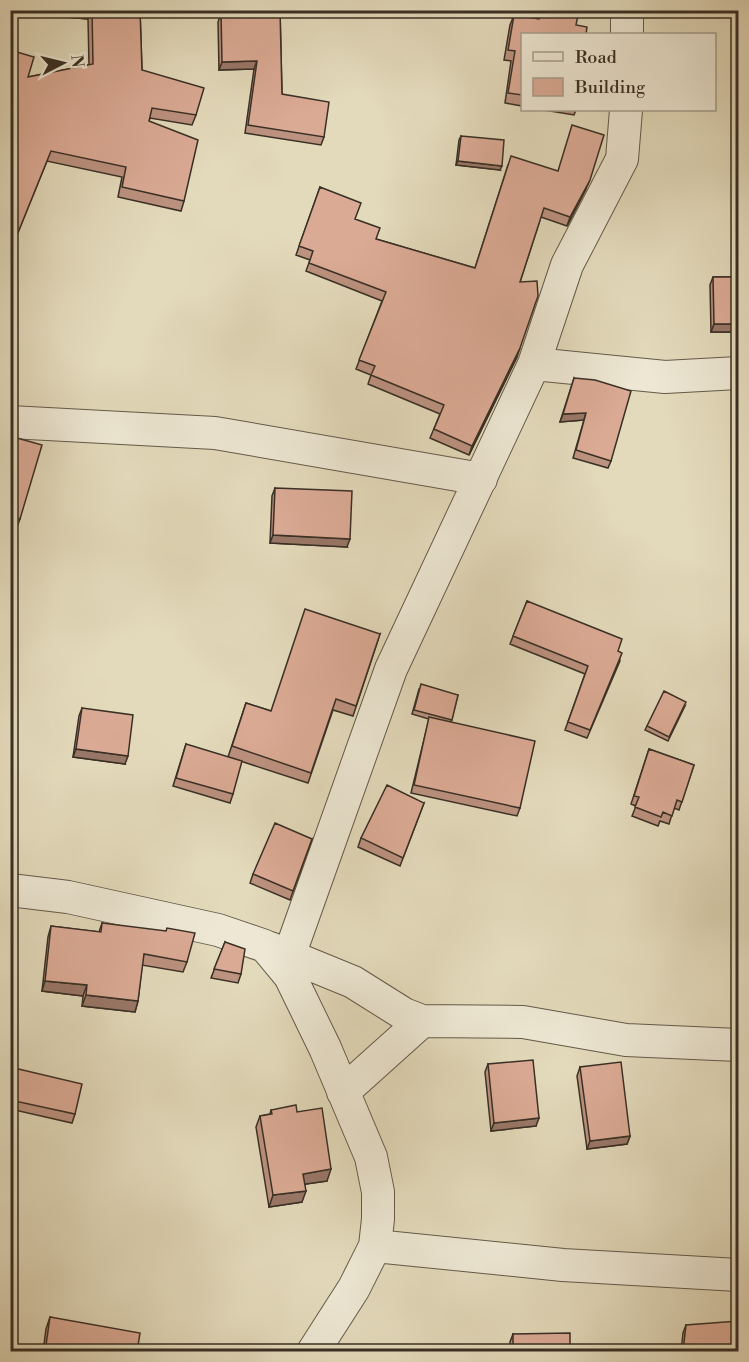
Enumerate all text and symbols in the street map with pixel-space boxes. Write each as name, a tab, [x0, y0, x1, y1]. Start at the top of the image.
north arrow	[33, 33, 93, 93]
legend	[521, 33, 716, 111]
text: Road	[575, 46, 618, 69]
text: N	[66, 54, 88, 69]
text: Building	[574, 76, 646, 99]

